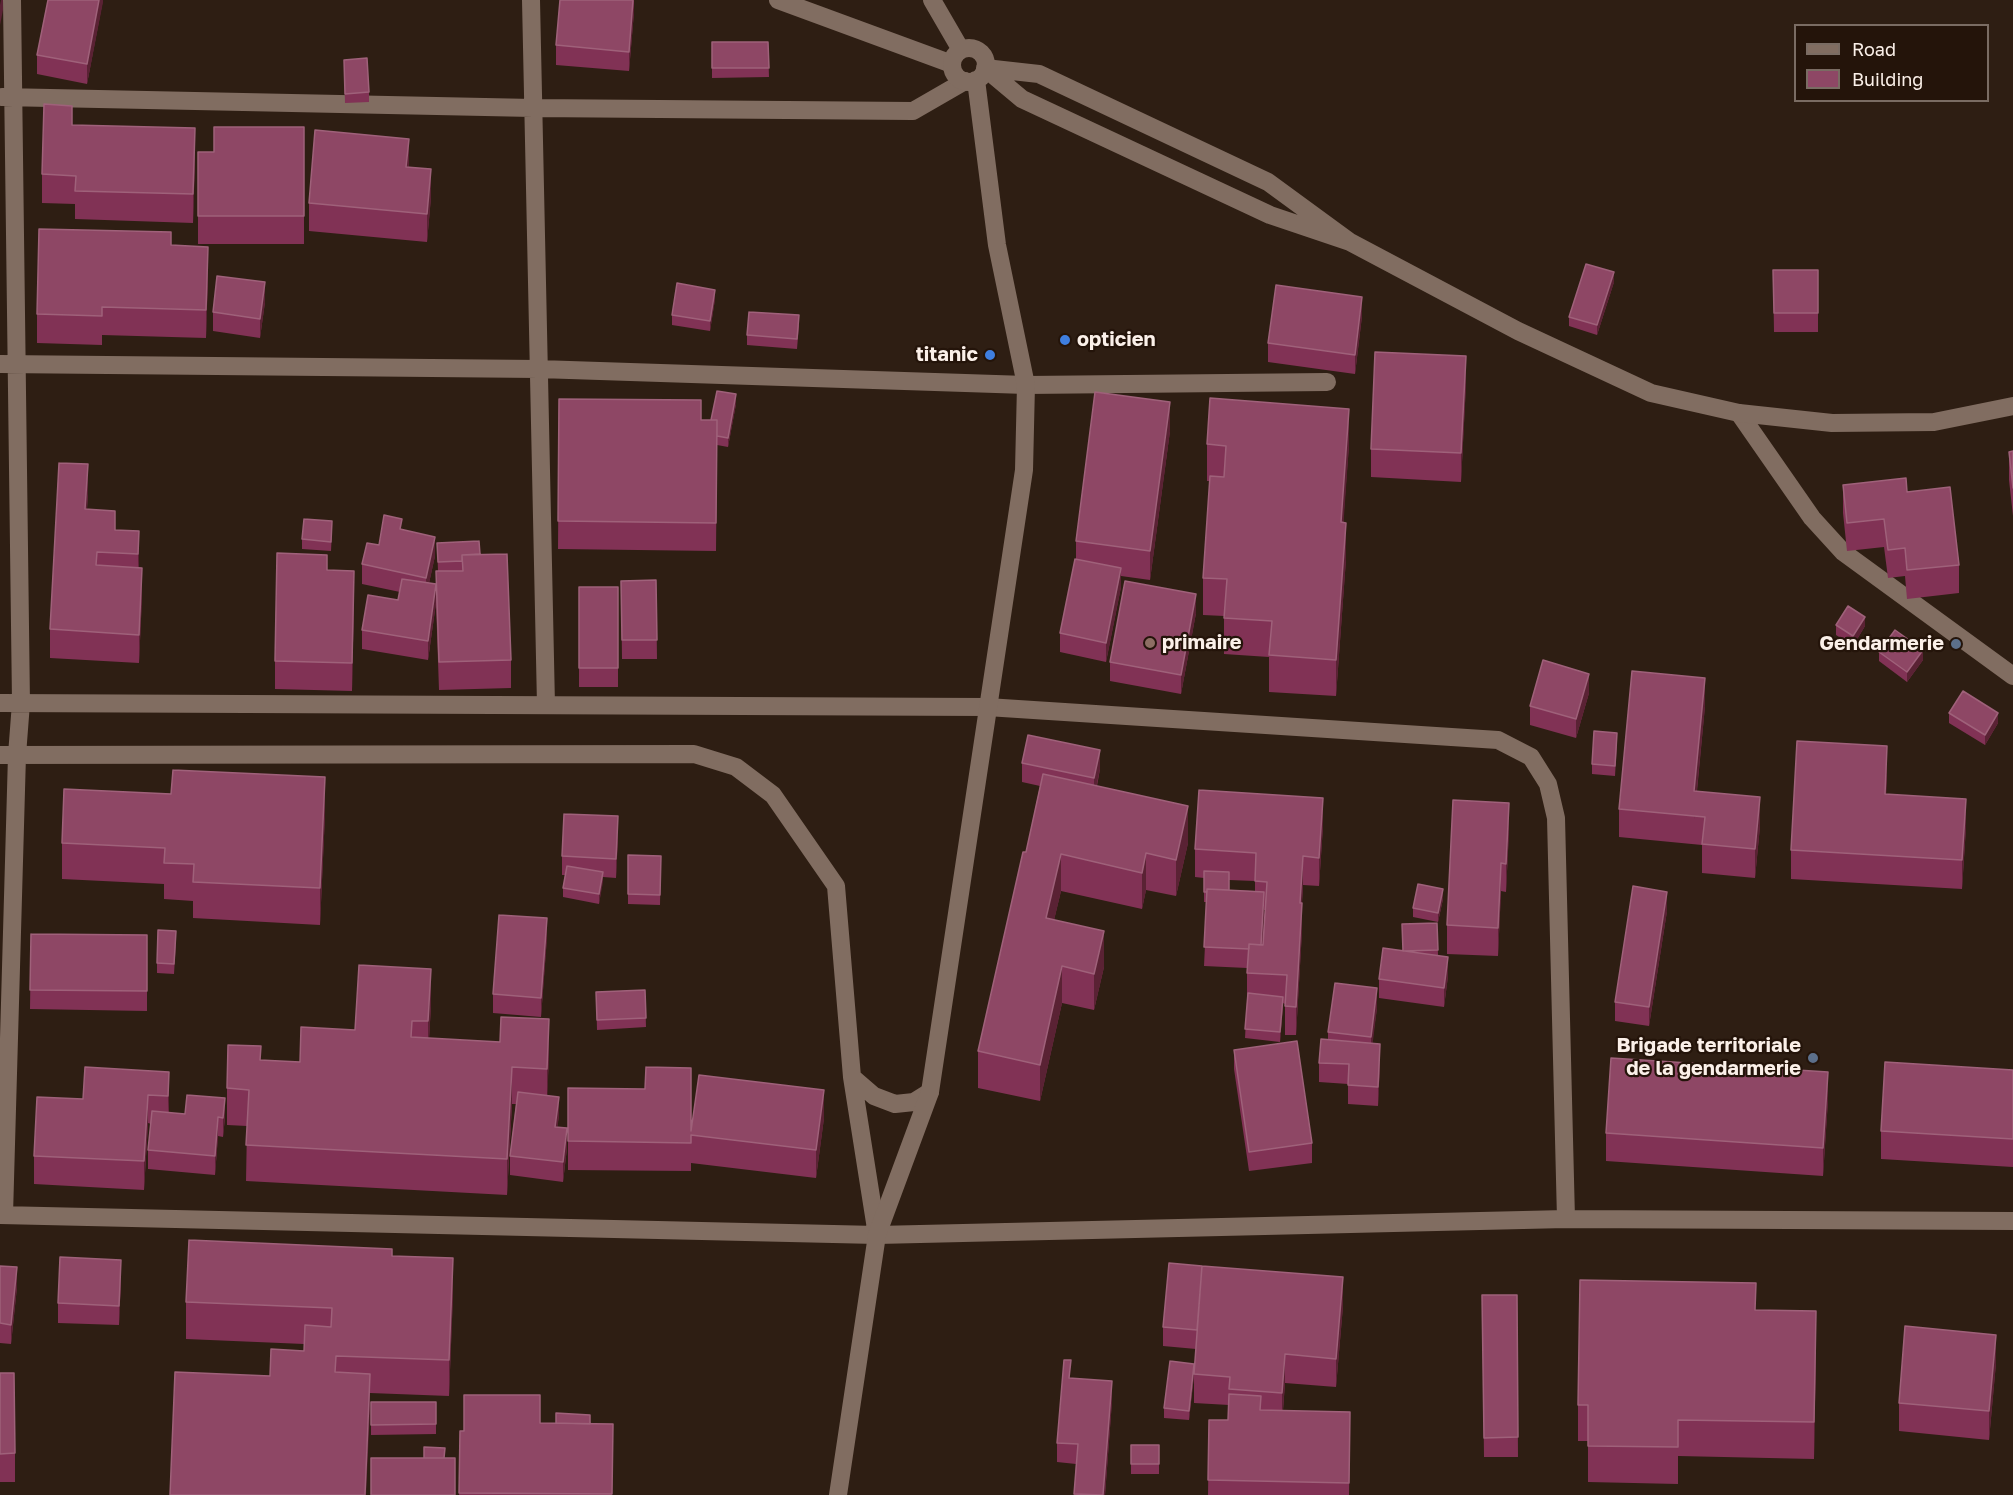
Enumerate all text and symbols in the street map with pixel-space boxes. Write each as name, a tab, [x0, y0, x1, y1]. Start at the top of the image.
legend	[1794, 24, 1989, 102]
text: Road	[1852, 38, 1896, 60]
text: Building	[1852, 68, 1923, 90]
place label: opticien	[1077, 328, 1156, 352]
marker: opticien	[1058, 333, 1072, 347]
place label: titanic	[916, 343, 978, 367]
marker: titanic	[983, 348, 997, 362]
place label: primaire	[1162, 631, 1241, 655]
place label: Gendarmerie	[1819, 632, 1944, 656]
marker: primaire	[1143, 636, 1157, 650]
marker: Gendarmerie	[1949, 637, 1963, 651]
place label: Brigade territoriale de la gendarmerie	[1616, 1034, 1801, 1081]
marker: Brigade territoriale de la gendarmerie	[1806, 1051, 1820, 1065]

